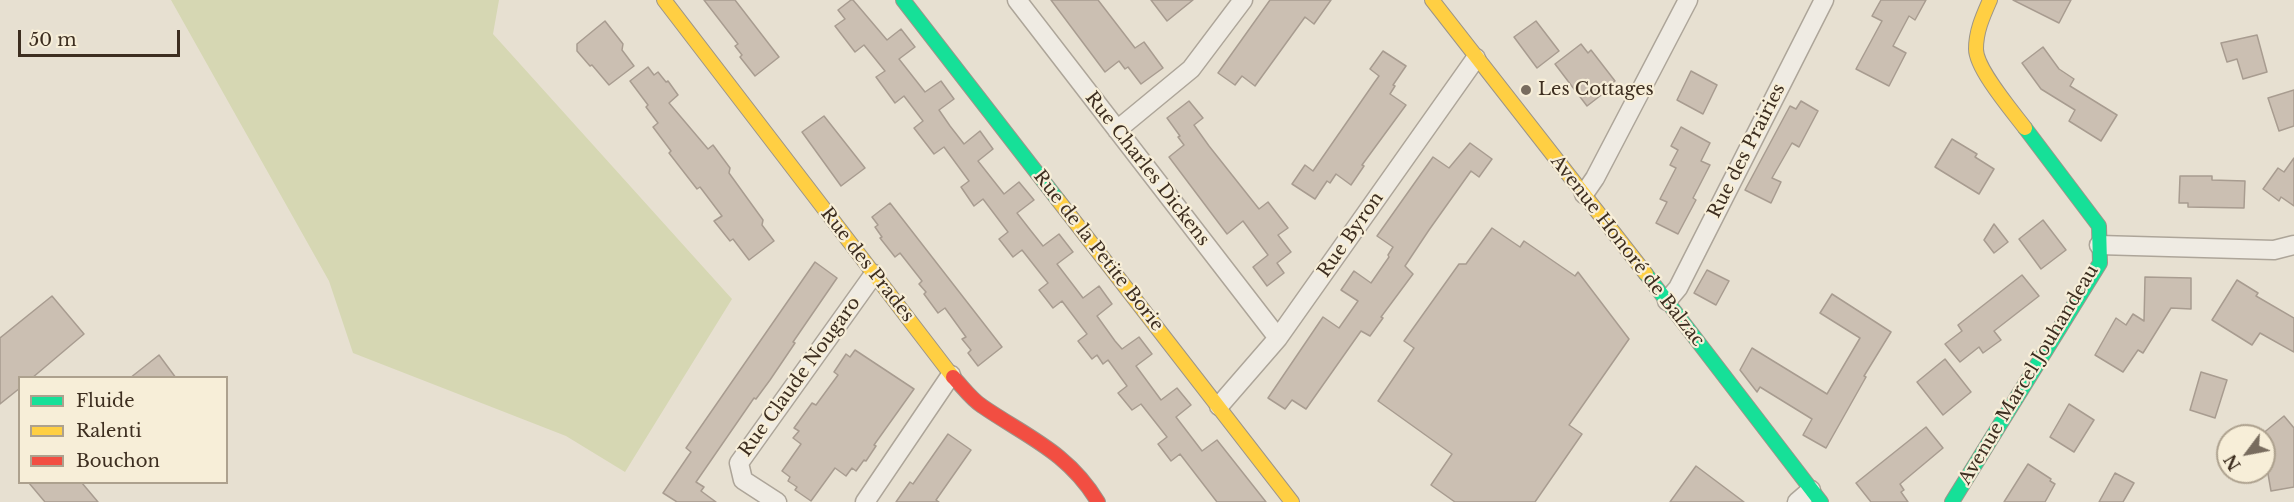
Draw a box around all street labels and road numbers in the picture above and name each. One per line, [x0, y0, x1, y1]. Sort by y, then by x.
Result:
street label: Rue des Prairies [1704, 80, 1790, 222]
street label: Rue Charles Dickens [1080, 88, 1214, 250]
street label: Avenue Honoré de Balzac [1546, 151, 1708, 351]
street label: Rue de la Petite Borie [1028, 166, 1168, 336]
street label: Rue Byron [1314, 188, 1388, 282]
street label: Rue des Prades [816, 204, 918, 326]
street label: Avenue Marcel Jouhandeau [1955, 261, 2103, 489]
street label: Rue Claude Nougaro [735, 293, 865, 461]

